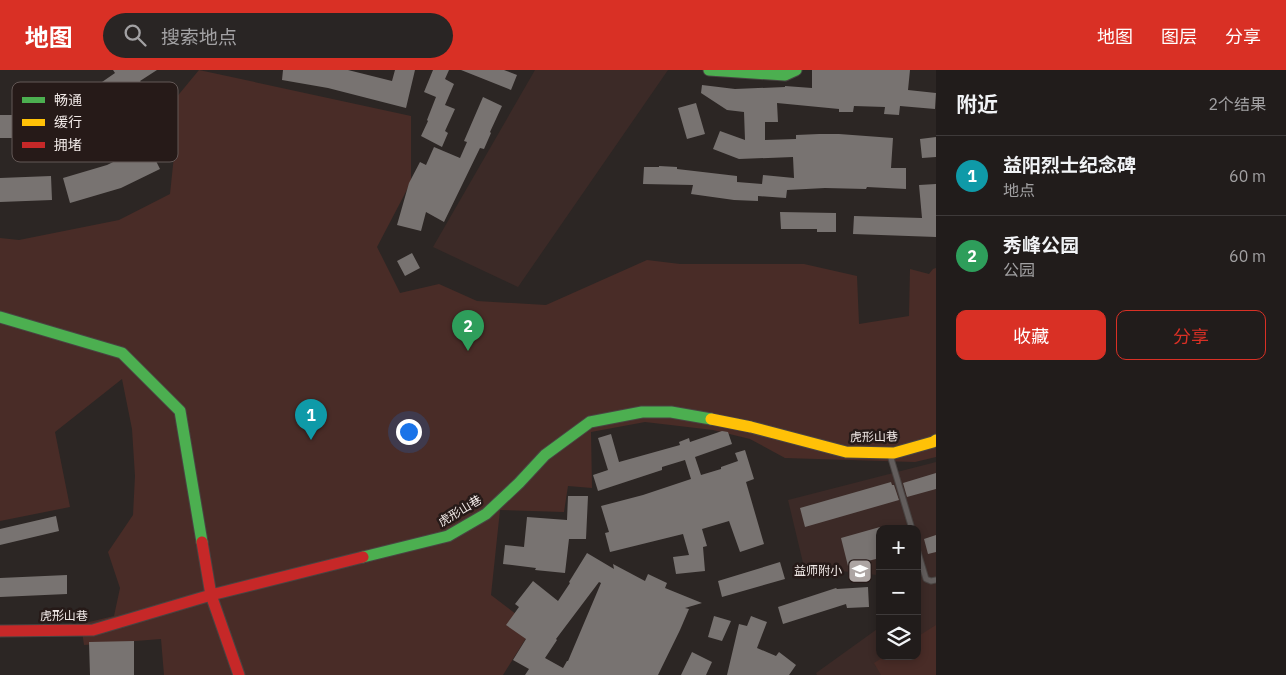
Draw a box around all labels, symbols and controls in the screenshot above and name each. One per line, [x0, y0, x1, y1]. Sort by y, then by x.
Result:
search box [103, 13, 453, 58]
text: 地图 [25, 21, 73, 53]
icon: search [121, 21, 149, 49]
text: 搜索地点 [161, 25, 237, 49]
text: 地图 [1097, 25, 1133, 48]
text: 图层 [1161, 25, 1197, 48]
text: 分享 [1225, 25, 1261, 48]
legend [12, 82, 178, 162]
text: 附近 [956, 90, 998, 118]
text: 畅通 [54, 91, 82, 109]
text: 2个结果 [1208, 94, 1266, 114]
text: 缓行 [54, 113, 82, 131]
text: 拥堵 [54, 136, 82, 154]
text: 益阳烈士纪念碑 [1003, 153, 1136, 177]
text: 1 [967, 166, 977, 186]
text: 60 m [1229, 166, 1266, 186]
text: 地点 [1003, 180, 1035, 200]
text: 秀峰公园 [1003, 233, 1079, 257]
text: 2 [967, 246, 977, 266]
text: 60 m [1229, 246, 1266, 266]
text: 公园 [1003, 260, 1035, 280]
pin: 2 [452, 310, 484, 351]
button: 收藏 [956, 310, 1106, 360]
button: 分享 [1116, 310, 1266, 360]
pin: 1 [295, 399, 327, 440]
your location [396, 419, 422, 445]
street label: 虎形山巷 [850, 429, 898, 444]
street label: 虎形山巷 [435, 492, 484, 529]
map controls [876, 525, 921, 660]
button: + [876, 525, 921, 570]
school or university icon: 益师附小 [847, 558, 873, 584]
place label: 益师附小 [794, 563, 842, 578]
button: − [876, 570, 921, 615]
street label: 虎形山巷 [40, 608, 88, 623]
button: layers [876, 615, 921, 660]

